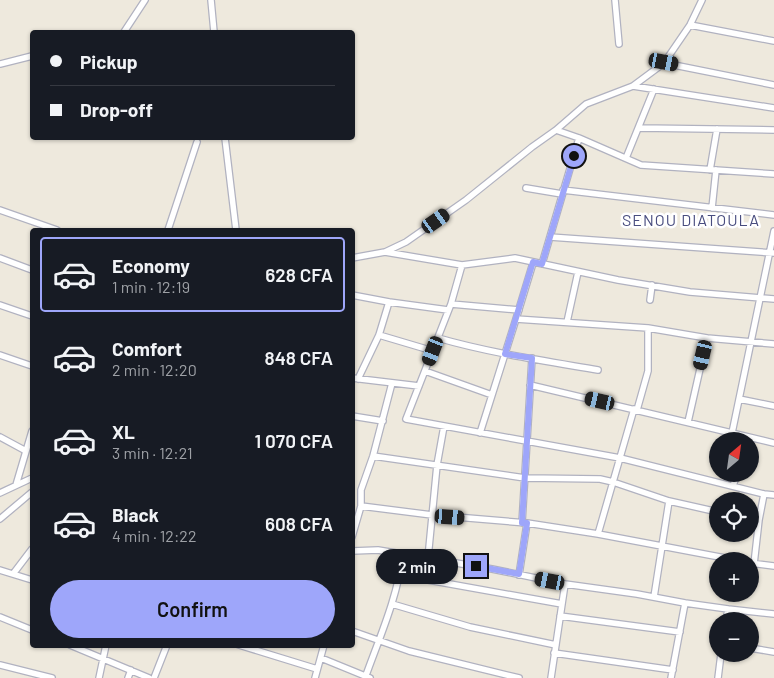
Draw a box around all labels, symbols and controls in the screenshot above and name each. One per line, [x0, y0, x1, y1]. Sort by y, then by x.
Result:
text: Pickup [80, 50, 138, 73]
car [647, 52, 680, 72]
text: Drop-off [80, 98, 153, 121]
route start [563, 145, 585, 167]
car [419, 206, 452, 236]
district label: SENOU DIATOULA [622, 210, 760, 229]
icon: car [52, 252, 97, 297]
text: Economy [112, 254, 190, 277]
text: 628 CFA [265, 263, 333, 286]
text: 1 min · 12:19 [112, 277, 190, 296]
car [420, 334, 445, 368]
icon: car [52, 335, 97, 380]
text: Comfort [112, 337, 182, 360]
car [692, 339, 713, 371]
text: 848 CFA [265, 346, 333, 369]
text: 2 min · 12:20 [112, 360, 197, 379]
car [583, 390, 616, 412]
icon: car [52, 418, 97, 463]
text: XL [112, 420, 135, 443]
text: 1 070 CFA [255, 429, 333, 452]
north arrow [709, 432, 759, 482]
map controls [709, 432, 759, 662]
text: 3 min · 12:21 [112, 443, 193, 462]
button: locate [709, 492, 759, 542]
icon: car [52, 501, 97, 546]
text: Black [112, 503, 159, 526]
car [434, 508, 465, 526]
text: 608 CFA [265, 512, 333, 535]
text: 4 min · 12:22 [112, 526, 196, 545]
callout: 2 min [376, 548, 458, 584]
button: + [709, 552, 759, 602]
route end [465, 555, 487, 577]
text: 2 min [398, 557, 436, 576]
car [533, 571, 566, 591]
button: Confirm [50, 580, 335, 638]
button: − [709, 612, 759, 662]

